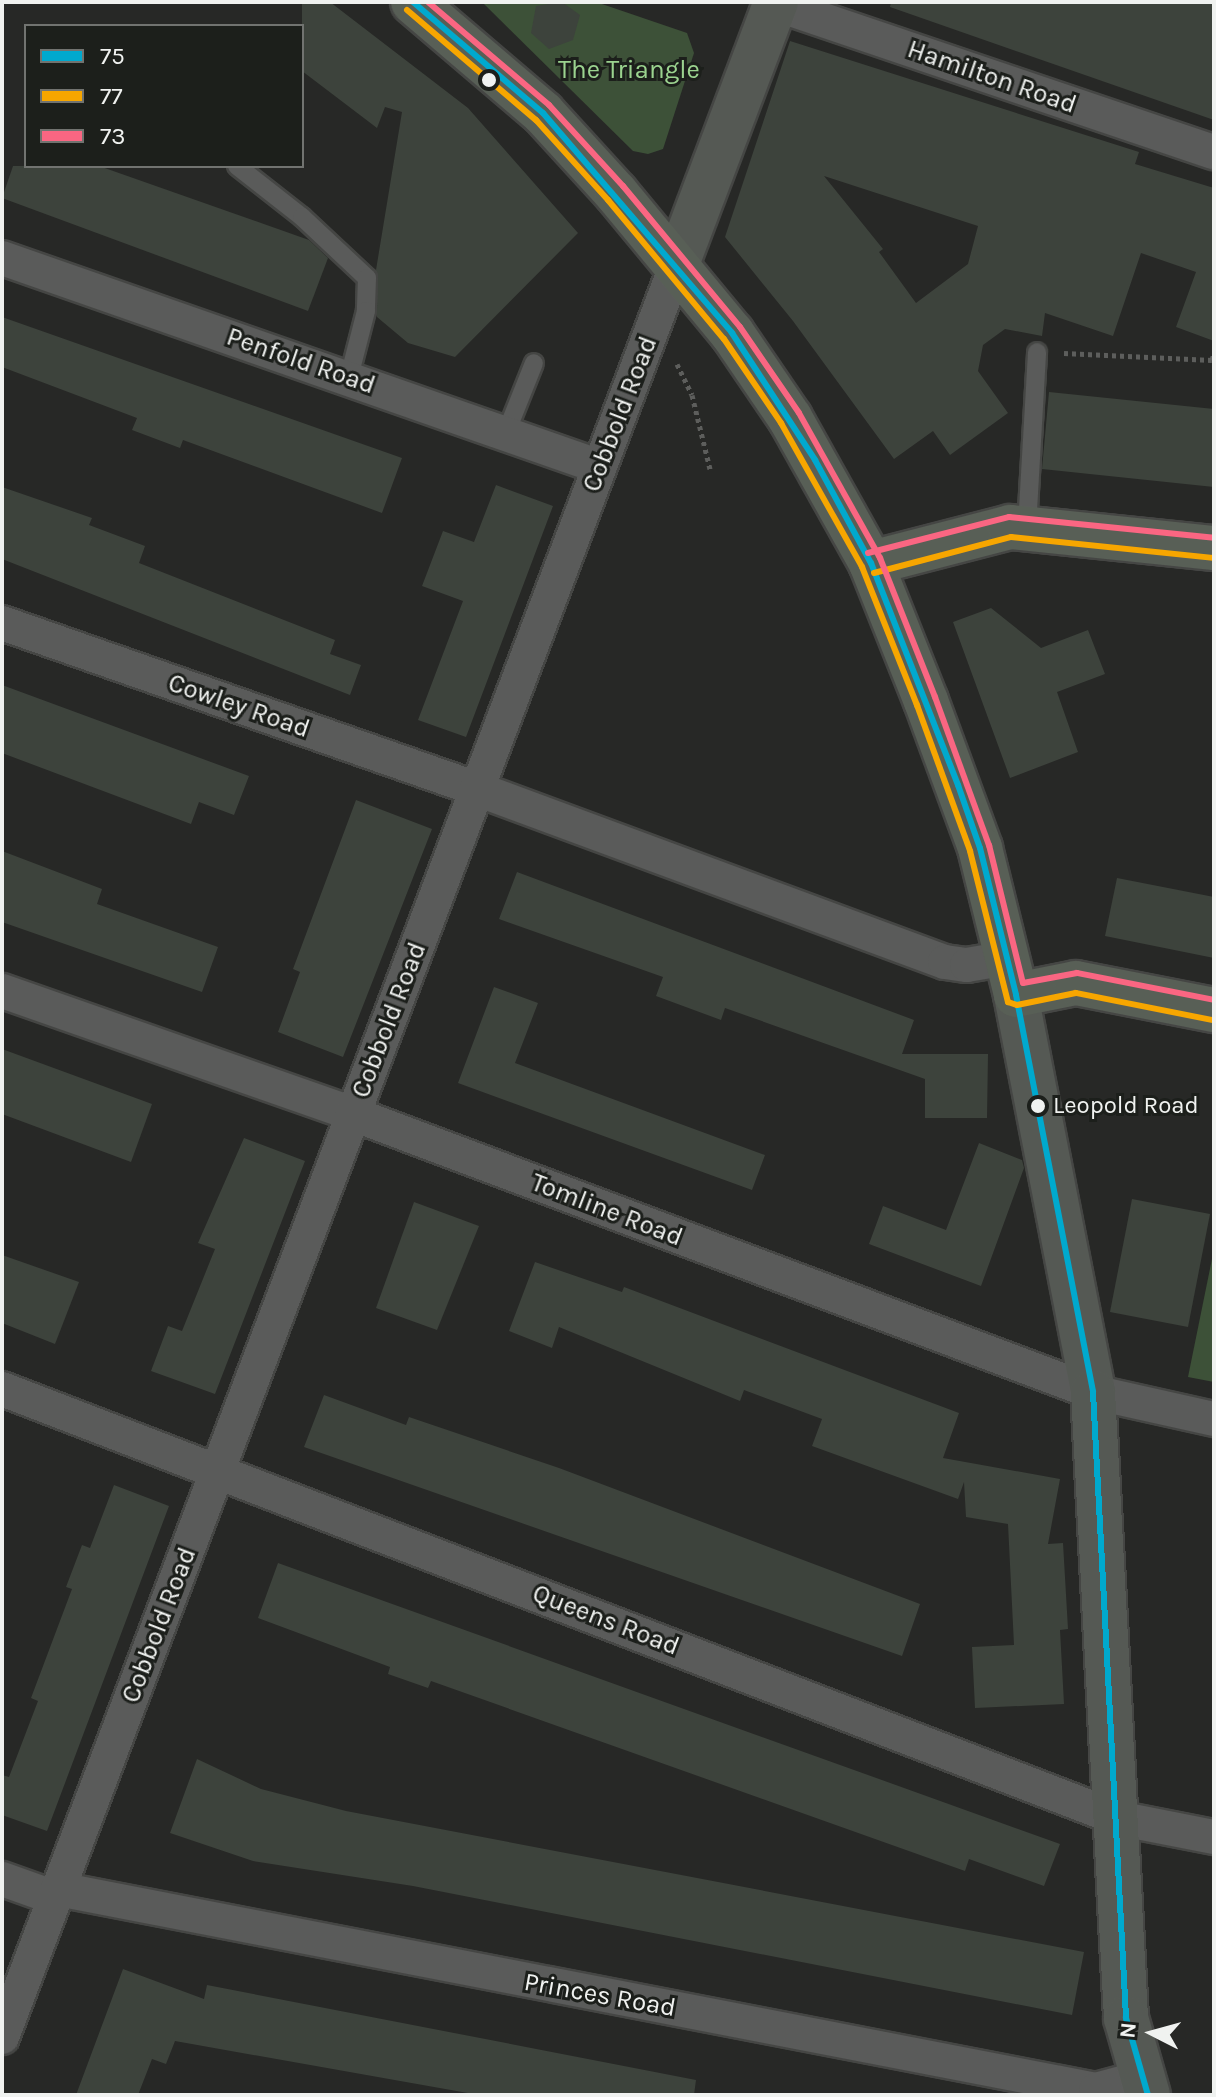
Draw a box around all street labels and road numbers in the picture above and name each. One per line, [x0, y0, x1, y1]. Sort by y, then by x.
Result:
street label: Hamilton Road [903, 33, 1081, 121]
street label: Penfold Road [223, 321, 379, 401]
street label: Cobbold Road [576, 332, 664, 496]
street label: Cowley Road [164, 667, 314, 745]
street label: Cobbold Road [345, 938, 433, 1102]
street label: Tomline Road [527, 1167, 687, 1253]
street label: Cobbold Road [115, 1543, 203, 1707]
street label: Queens Road [528, 1578, 684, 1662]
street label: Princes Road [522, 1966, 678, 2024]

